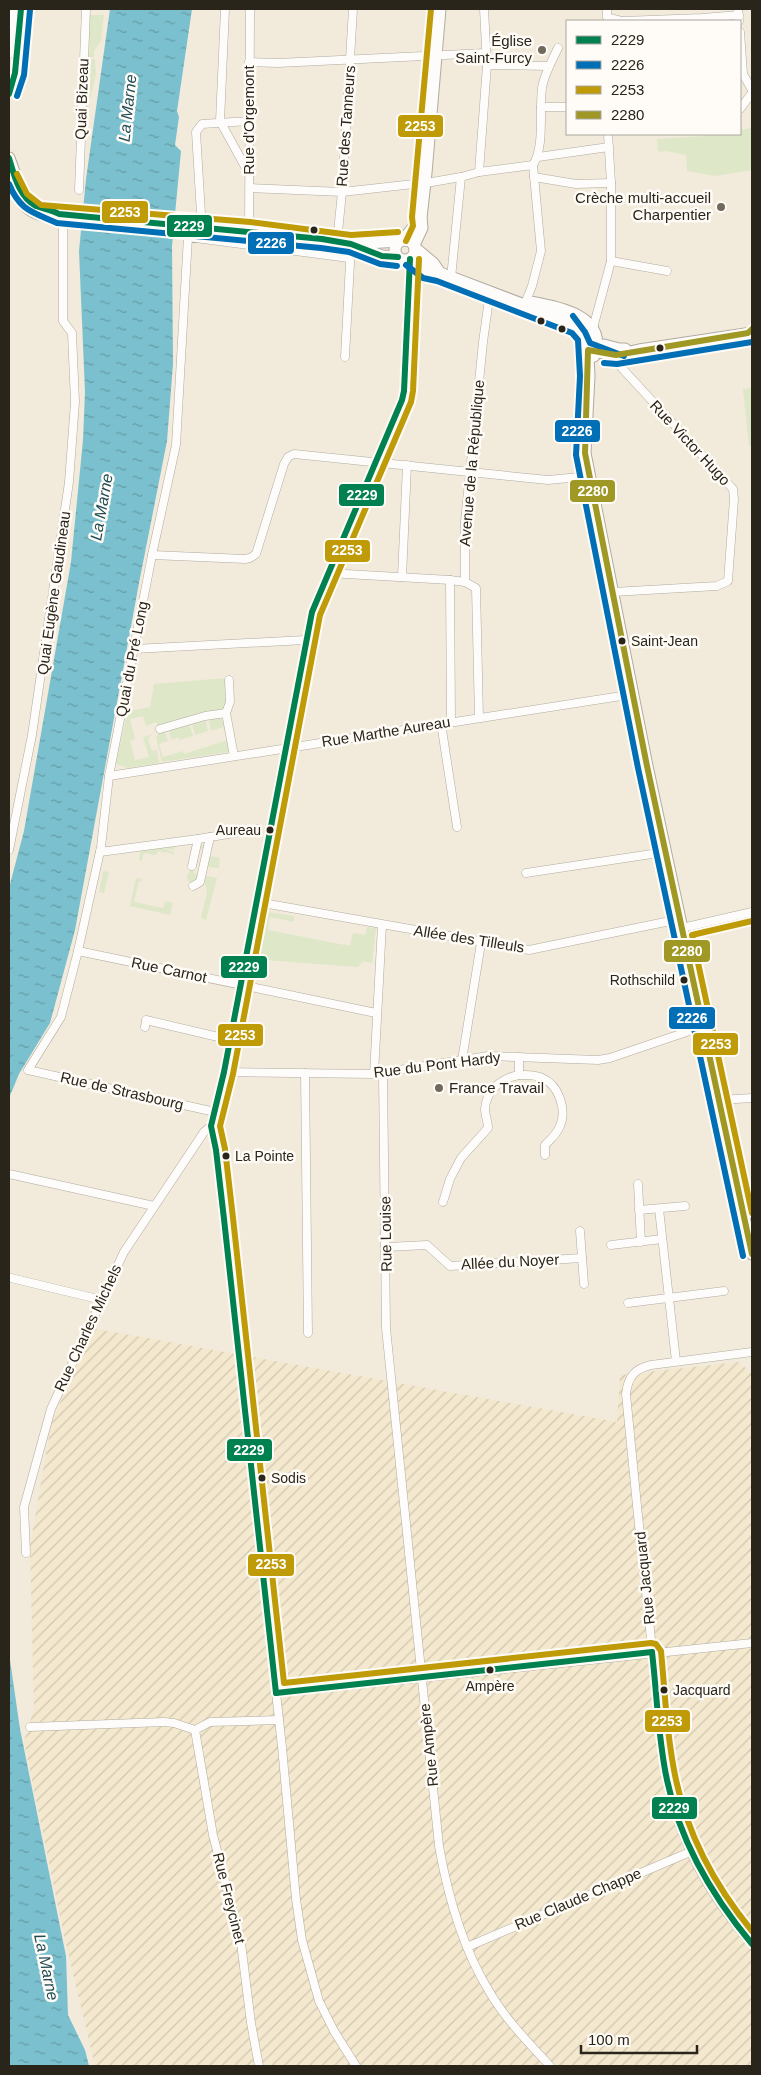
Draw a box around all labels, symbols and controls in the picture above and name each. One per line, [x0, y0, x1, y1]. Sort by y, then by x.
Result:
legend [566, 20, 741, 135]
text: 2229 [611, 31, 644, 48]
place label: Église Saint-Furcy [455, 32, 532, 66]
marker: Église Saint-Furcy [536, 44, 548, 56]
text: 2226 [611, 56, 644, 73]
street label: Quai Bizeau [72, 58, 91, 140]
street label: Rue d'Orgemont [240, 64, 257, 175]
street label: Rue des Tanneurs [333, 65, 358, 187]
water label: La Marne [116, 73, 139, 143]
text: 2253 [611, 81, 644, 98]
text: 2280 [611, 106, 644, 123]
line badge: 2253 [397, 114, 444, 138]
text: 2253 [404, 118, 436, 134]
place label: Crèche multi-accueil Charpentier [575, 189, 711, 223]
line badge: 2253 [101, 200, 149, 224]
marker: Crèche multi-accueil Charpentier [715, 201, 727, 213]
text: 2253 [109, 204, 141, 220]
line badge: 2229 [166, 214, 213, 238]
text: 2229 [173, 218, 205, 234]
unlabelled marker [309, 225, 319, 235]
line badge: 2226 [247, 231, 295, 255]
text: 2226 [255, 235, 287, 251]
unlabelled marker [536, 316, 546, 326]
unlabelled marker [557, 324, 567, 334]
unlabelled marker [655, 343, 665, 353]
street label: Avenue de la République [456, 379, 487, 547]
street label: Rue Victor Hugo [647, 397, 734, 489]
line badge: 2226 [554, 419, 601, 443]
text: 2226 [561, 423, 593, 439]
water label: La Marne [87, 472, 116, 542]
line badge: 2280 [569, 479, 616, 503]
line badge: 2229 [338, 483, 385, 507]
text: 2280 [577, 483, 609, 499]
text: 2229 [346, 487, 378, 503]
street label: Quai Eugène Gaudineau [34, 510, 73, 676]
line badge: 2253 [324, 539, 371, 563]
text: 2253 [331, 542, 363, 558]
street label: Quai du Pré Long [112, 600, 151, 718]
place label: Saint-Jean [631, 633, 698, 649]
marker: Saint-Jean [617, 636, 627, 646]
street label: Rue Marthe Aureau [320, 713, 451, 750]
place label: Aureau [216, 822, 261, 838]
marker: Aureau [265, 825, 275, 835]
street label: Allée des Tilleuls [413, 921, 526, 956]
line badge: 2280 [663, 939, 711, 963]
text: 2280 [671, 943, 703, 959]
street label: Rue Carnot [130, 953, 209, 986]
line badge: 2229 [220, 955, 268, 979]
text: 2229 [228, 959, 260, 975]
place label: Rothschild [610, 972, 675, 988]
marker: Rothschild [679, 975, 689, 985]
line badge: 2226 [668, 1006, 716, 1030]
text: 2226 [676, 1010, 708, 1026]
line badge: 2253 [217, 1023, 264, 1047]
text: 2253 [224, 1027, 256, 1043]
line badge: 2253 [692, 1032, 739, 1056]
text: 2253 [700, 1036, 732, 1052]
street label: Rue du Pont Hardy [373, 1048, 502, 1081]
street label: Rue de Strasbourg [59, 1068, 185, 1113]
place label: France Travail [449, 1079, 544, 1096]
marker: France Travail [433, 1082, 445, 1094]
place label: La Pointe [235, 1148, 294, 1164]
marker: La Pointe [221, 1151, 231, 1161]
street label: Rue Louise [376, 1196, 395, 1272]
street label: Allée du Noyer [460, 1250, 560, 1273]
street label: Rue Charles Michels [51, 1261, 124, 1394]
line badge: 2229 [226, 1438, 273, 1462]
text: 2229 [233, 1442, 265, 1458]
place label: Sodis [271, 1470, 306, 1486]
marker: Sodis [257, 1473, 267, 1483]
street label: Rue Jacquard [631, 1531, 658, 1625]
line badge: 2253 [247, 1553, 295, 1577]
text: 2253 [255, 1556, 287, 1572]
marker: Ampère [485, 1665, 495, 1675]
place label: Ampère [465, 1678, 515, 1694]
place label: Jacquard [673, 1682, 731, 1698]
marker: Jacquard [659, 1685, 669, 1695]
street label: Rue Ampère [416, 1703, 441, 1787]
line badge: 2253 [644, 1709, 691, 1733]
text: 2253 [651, 1713, 683, 1729]
line badge: 2229 [651, 1796, 698, 1820]
text: 2229 [658, 1800, 690, 1816]
street label: Rue Freycinet [210, 1851, 249, 1946]
street label: Rue Claude Chappe [512, 1864, 644, 1933]
water label: La Marne [31, 1932, 62, 2002]
scale bar [581, 2022, 697, 2054]
text: 100 m [588, 2031, 630, 2048]

